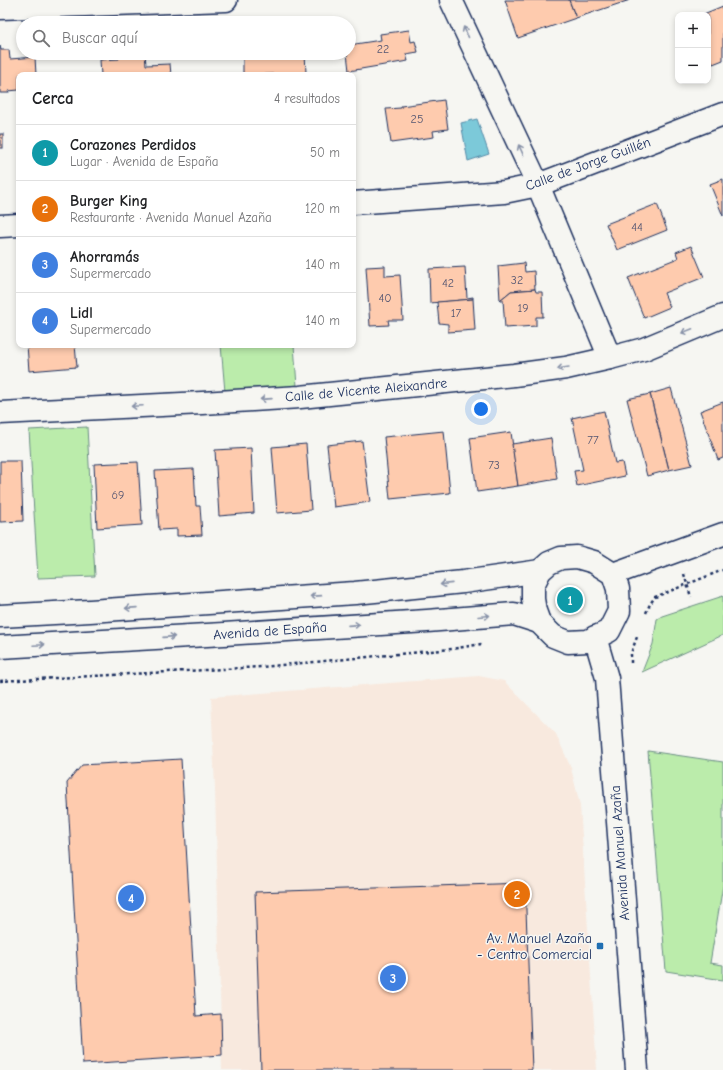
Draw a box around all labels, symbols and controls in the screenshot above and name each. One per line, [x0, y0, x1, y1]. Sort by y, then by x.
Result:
map controls [675, 12, 711, 84]
button: + [675, 12, 711, 48]
search box [16, 16, 356, 60]
icon: search [30, 27, 52, 49]
one-way arrow [462, 27, 469, 39]
text: Buscar aquí [62, 29, 138, 47]
house number: 22 [377, 42, 389, 56]
button: − [675, 48, 711, 84]
text: Cerca [32, 89, 74, 108]
text: 4 resultados [274, 91, 340, 106]
house number: 25 [411, 112, 423, 126]
street label: Calle de Jorge Guillén [523, 133, 653, 195]
text: Corazones Perdidos [70, 136, 196, 154]
one-way arrow [517, 144, 524, 156]
text: 1 [42, 145, 48, 160]
text: 50 m [310, 145, 340, 160]
text: Lugar · Avenida de España [70, 154, 219, 169]
text: Burger King [70, 192, 148, 210]
text: 2 [42, 201, 48, 216]
text: 120 m [305, 201, 340, 216]
text: Restaurante · Avenida Manuel Azaña [70, 210, 272, 225]
house number: 44 [631, 220, 643, 234]
text: Ahorramás [70, 248, 139, 266]
text: 3 [42, 257, 48, 272]
text: 140 m [306, 257, 340, 272]
text: Supermercado [70, 266, 151, 281]
house number: 32 [511, 273, 523, 287]
house number: 42 [442, 276, 454, 290]
house number: 40 [378, 291, 392, 305]
house number: 19 [517, 301, 529, 315]
text: Lidl [70, 304, 93, 322]
house number: 17 [451, 306, 462, 320]
text: 4 [42, 313, 48, 328]
text: 140 m [306, 313, 340, 328]
text: Supermercado [70, 322, 151, 337]
one-way arrow [681, 328, 693, 336]
one-way arrow [557, 364, 570, 372]
street label: Calle de Vicente Aleixandre [284, 374, 448, 406]
one-way arrow [260, 395, 273, 403]
your location [471, 399, 491, 419]
one-way arrow [131, 403, 144, 410]
house number: 77 [587, 433, 599, 447]
house number: 73 [488, 458, 500, 472]
house number: 69 [112, 488, 124, 502]
one-way arrow [440, 580, 453, 587]
pin: 1 [557, 585, 583, 615]
one-way arrow [310, 592, 323, 600]
one-way arrow [125, 605, 138, 612]
one-way arrow [477, 613, 490, 620]
street label: Avenida de España [213, 619, 327, 643]
one-way arrow [347, 622, 360, 629]
one-way arrow [162, 634, 175, 641]
one-way arrow [32, 641, 45, 648]
street label: Avenida Manuel Azaña [607, 785, 633, 921]
pin: 2 [504, 879, 530, 909]
pin: 4 [118, 883, 144, 913]
place label: Av. Manuel Azaña - Centro Comercial [477, 930, 592, 963]
marker: Av. Manuel Azaña - Centro Comercial [595, 941, 605, 951]
pin: 3 [380, 963, 406, 993]

